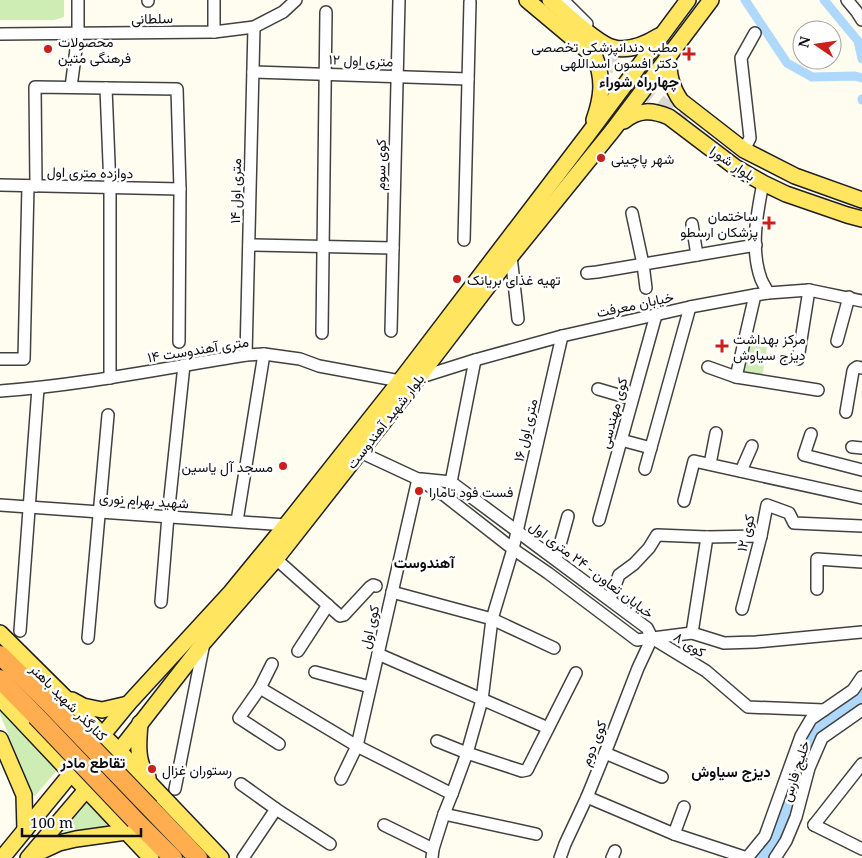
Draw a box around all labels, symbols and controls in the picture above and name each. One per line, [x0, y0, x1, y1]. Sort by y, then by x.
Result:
street label: سلطانی [131, 8, 173, 28]
north arrow [792, 20, 842, 70]
place label: محصولات فرهنگی متین [58, 32, 131, 67]
text: N [793, 34, 814, 49]
place label: مطب دندانپزشکی تخصصی دکتر افسون اسداللهی [531, 37, 678, 72]
marker: محصولات فرهنگی متین [42, 43, 54, 55]
marker: مطب دندانپزشکی تخصصی دکتر افسون اسداللهی [682, 47, 696, 61]
street label: ۱۲ متری اول [328, 49, 394, 72]
district label: چهارراه شوراء [599, 71, 679, 92]
street label: کوی سوم [370, 139, 390, 191]
street label: بلوار شورا [707, 141, 759, 185]
place label: شهر پاچینی [611, 149, 674, 169]
marker: شهر پاچینی [595, 152, 607, 164]
street label: ۱۴ متری اول [225, 158, 246, 224]
street label: دوازده متری اول [47, 162, 134, 183]
place label: ساختمان پزشکان ارسطو [680, 206, 758, 242]
marker: ساختمان پزشکان ارسطو [762, 216, 776, 230]
place label: تهیه غذای بریانک [467, 270, 561, 289]
marker: تهیه غذای بریانک [451, 273, 463, 285]
street label: خیابان معرفت [595, 287, 675, 321]
place label: مرکز بهداشت دیزج سیاوش [733, 329, 806, 366]
street label: ۱۴ متری آهندوست [146, 332, 250, 366]
marker: مرکز بهداشت دیزج سیاوش [715, 339, 729, 353]
street label: بلوار شهید آهندوست [342, 369, 428, 473]
street label: کوی مهندسی [594, 375, 632, 451]
street label: ۱۶ متری اول [509, 397, 542, 464]
place label: مسجد آل یاسین [182, 457, 273, 477]
marker: مسجد آل یاسین [277, 460, 289, 472]
place label: فست فود تامارا [429, 482, 513, 501]
marker: فست فود تامارا [413, 485, 425, 497]
street label: شهید بهرام نوری [99, 487, 189, 513]
street label: کوی ۱۲ [732, 513, 758, 553]
street label: خیابان تعاون - ۲۴ متری اول [525, 516, 658, 623]
district label: آهندوست [394, 552, 455, 572]
street label: کوی اول [355, 603, 384, 651]
street label: کوی ۸ [670, 627, 710, 661]
street label: کنارگذر شهید باهنر [26, 659, 112, 745]
street label: کوی دوم [575, 718, 611, 768]
street label: خلیج فارس [776, 738, 816, 805]
district label: تقاطع مادر [60, 752, 125, 773]
place label: رستوران غزال [162, 760, 232, 780]
district label: دیزج سیاوش [691, 761, 771, 782]
marker: رستوران غزال [146, 763, 158, 775]
scale bar [22, 806, 141, 838]
text: 100 m [30, 812, 73, 832]

